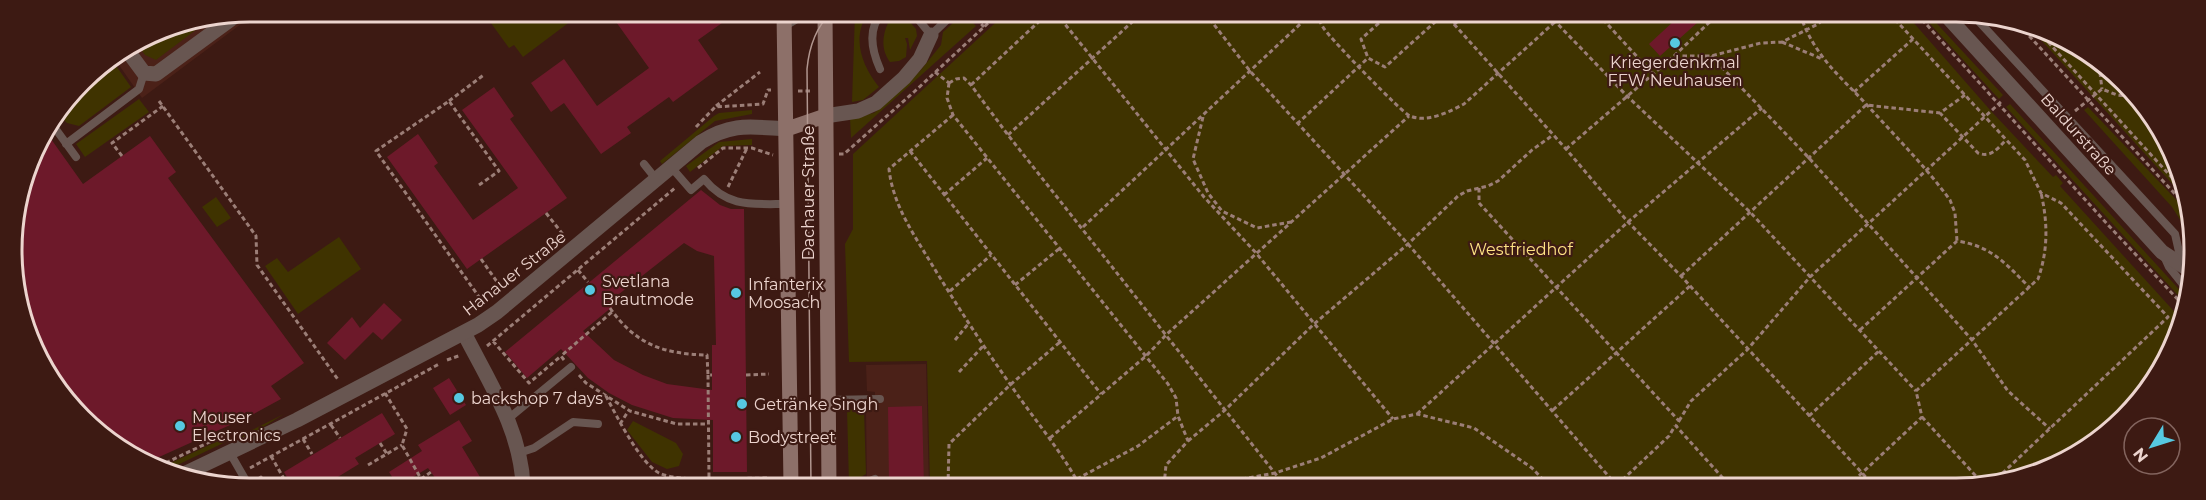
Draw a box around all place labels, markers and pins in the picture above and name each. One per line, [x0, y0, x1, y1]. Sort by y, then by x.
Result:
marker: Kriegerdenkmal FFW Neuhausen [1668, 36, 1682, 50]
place label: Kriegerdenkmal FFW Neuhausen [1608, 53, 1742, 90]
place label: Svetlana Brautmode [602, 272, 694, 309]
place label: Infanterix Moosach [748, 275, 825, 312]
marker: Svetlana Brautmode [583, 283, 597, 297]
marker: Infanterix Moosach [729, 286, 743, 300]
place label: backshop 7 days [471, 389, 603, 408]
marker: backshop 7 days [452, 391, 466, 405]
place label: Getränke Singh [754, 395, 878, 414]
marker: Getränke Singh [735, 397, 749, 411]
place label: Mouser Electronics [192, 408, 281, 445]
marker: Mouser Electronics [173, 419, 187, 433]
place label: Bodystreet [748, 428, 836, 447]
marker: Bodystreet [729, 430, 743, 444]

